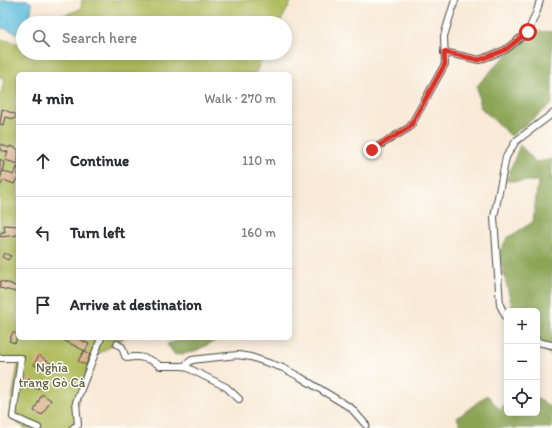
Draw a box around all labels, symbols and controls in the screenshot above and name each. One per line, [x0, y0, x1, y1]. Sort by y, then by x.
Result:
search box [16, 16, 292, 60]
route start [519, 23, 537, 41]
icon: search [30, 27, 52, 49]
text: Search here [62, 29, 137, 47]
text: 4 min [32, 88, 74, 108]
text: Walk · 270 m [204, 91, 276, 106]
route end [363, 141, 381, 159]
icon: ahead [32, 150, 54, 172]
text: Continue [70, 152, 129, 170]
text: 110 m [242, 153, 276, 168]
icon: left [32, 222, 54, 244]
text: Turn left [70, 224, 125, 242]
text: 160 m [241, 225, 276, 240]
icon: arrive [32, 294, 54, 316]
text: Arrive at destination [70, 296, 202, 314]
map controls [504, 308, 540, 416]
button: + [504, 308, 540, 344]
button: − [504, 344, 540, 380]
park label: Nghĩa trang Gò Cà [18, 360, 86, 390]
button: locate [504, 380, 540, 416]

